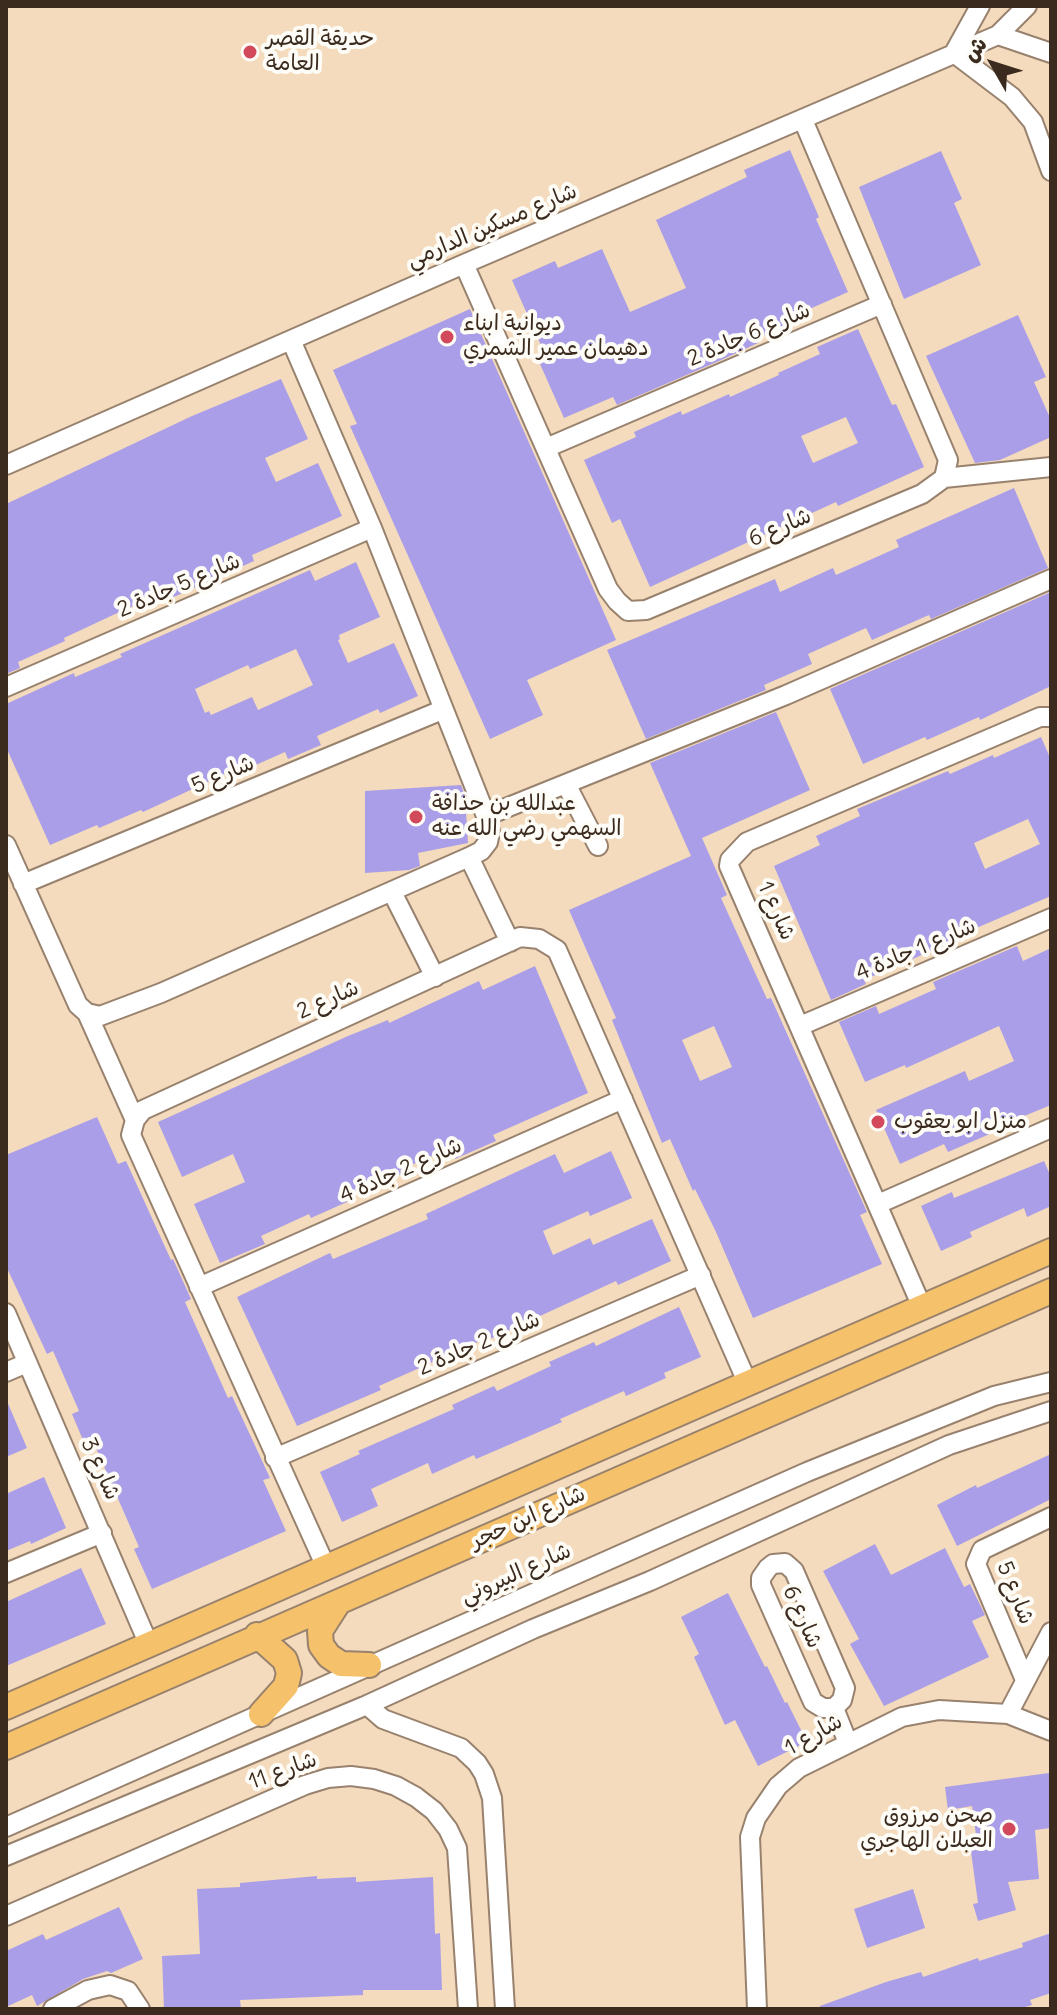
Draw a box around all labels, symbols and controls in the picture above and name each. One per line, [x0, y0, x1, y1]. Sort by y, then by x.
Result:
north arrow [953, 24, 1033, 104]
place label: حديقة القصر العامة [266, 26, 374, 78]
text: ش [956, 31, 993, 67]
marker: حديقة القصر العامة [241, 43, 259, 61]
street label: شارع مسكين الدارمي [403, 178, 581, 274]
street label: شارع 6 جادة 2 [684, 297, 814, 373]
place label: ديوانية ابناء دهيمان عمير الشمري [463, 311, 649, 362]
marker: ديوانية ابناء دهيمان عمير الشمري [438, 328, 456, 346]
street label: شارع 6 [745, 503, 815, 553]
street label: شارع 5 جادة 2 [114, 548, 244, 624]
street label: شارع 5 [188, 750, 258, 800]
place label: عبدالله بن حذافة السهمي رضي الله عنه [432, 791, 622, 842]
marker: عبدالله بن حذافة السهمي رضي الله عنه [407, 808, 425, 826]
street label: شارع 1 [751, 878, 801, 944]
street label: شارع 1 جادة 4 [852, 913, 980, 987]
street label: شارع 2 [293, 975, 363, 1025]
place label: منزل ابو يعقوب [894, 1109, 1027, 1135]
marker: منزل ابو يعقوب [869, 1113, 887, 1131]
street label: شارع 2 جادة 4 [336, 1132, 466, 1210]
street label: شارع 2 جادة 2 [414, 1306, 544, 1382]
street label: شارع 3 [75, 1434, 125, 1504]
street label: شارع ابن حجر [466, 1481, 590, 1555]
street label: شارع البيروني [457, 1538, 575, 1610]
street label: شارع 5 [990, 1558, 1040, 1628]
street label: شارع 6 [777, 1582, 827, 1652]
street label: شارع 1 [781, 1709, 847, 1761]
street label: شارع 11 [245, 1747, 321, 1795]
place label: صحن مرزوق العبلان الهاجري [860, 1803, 993, 1854]
marker: صحن مرزوق العبلان الهاجري [1000, 1820, 1018, 1838]

